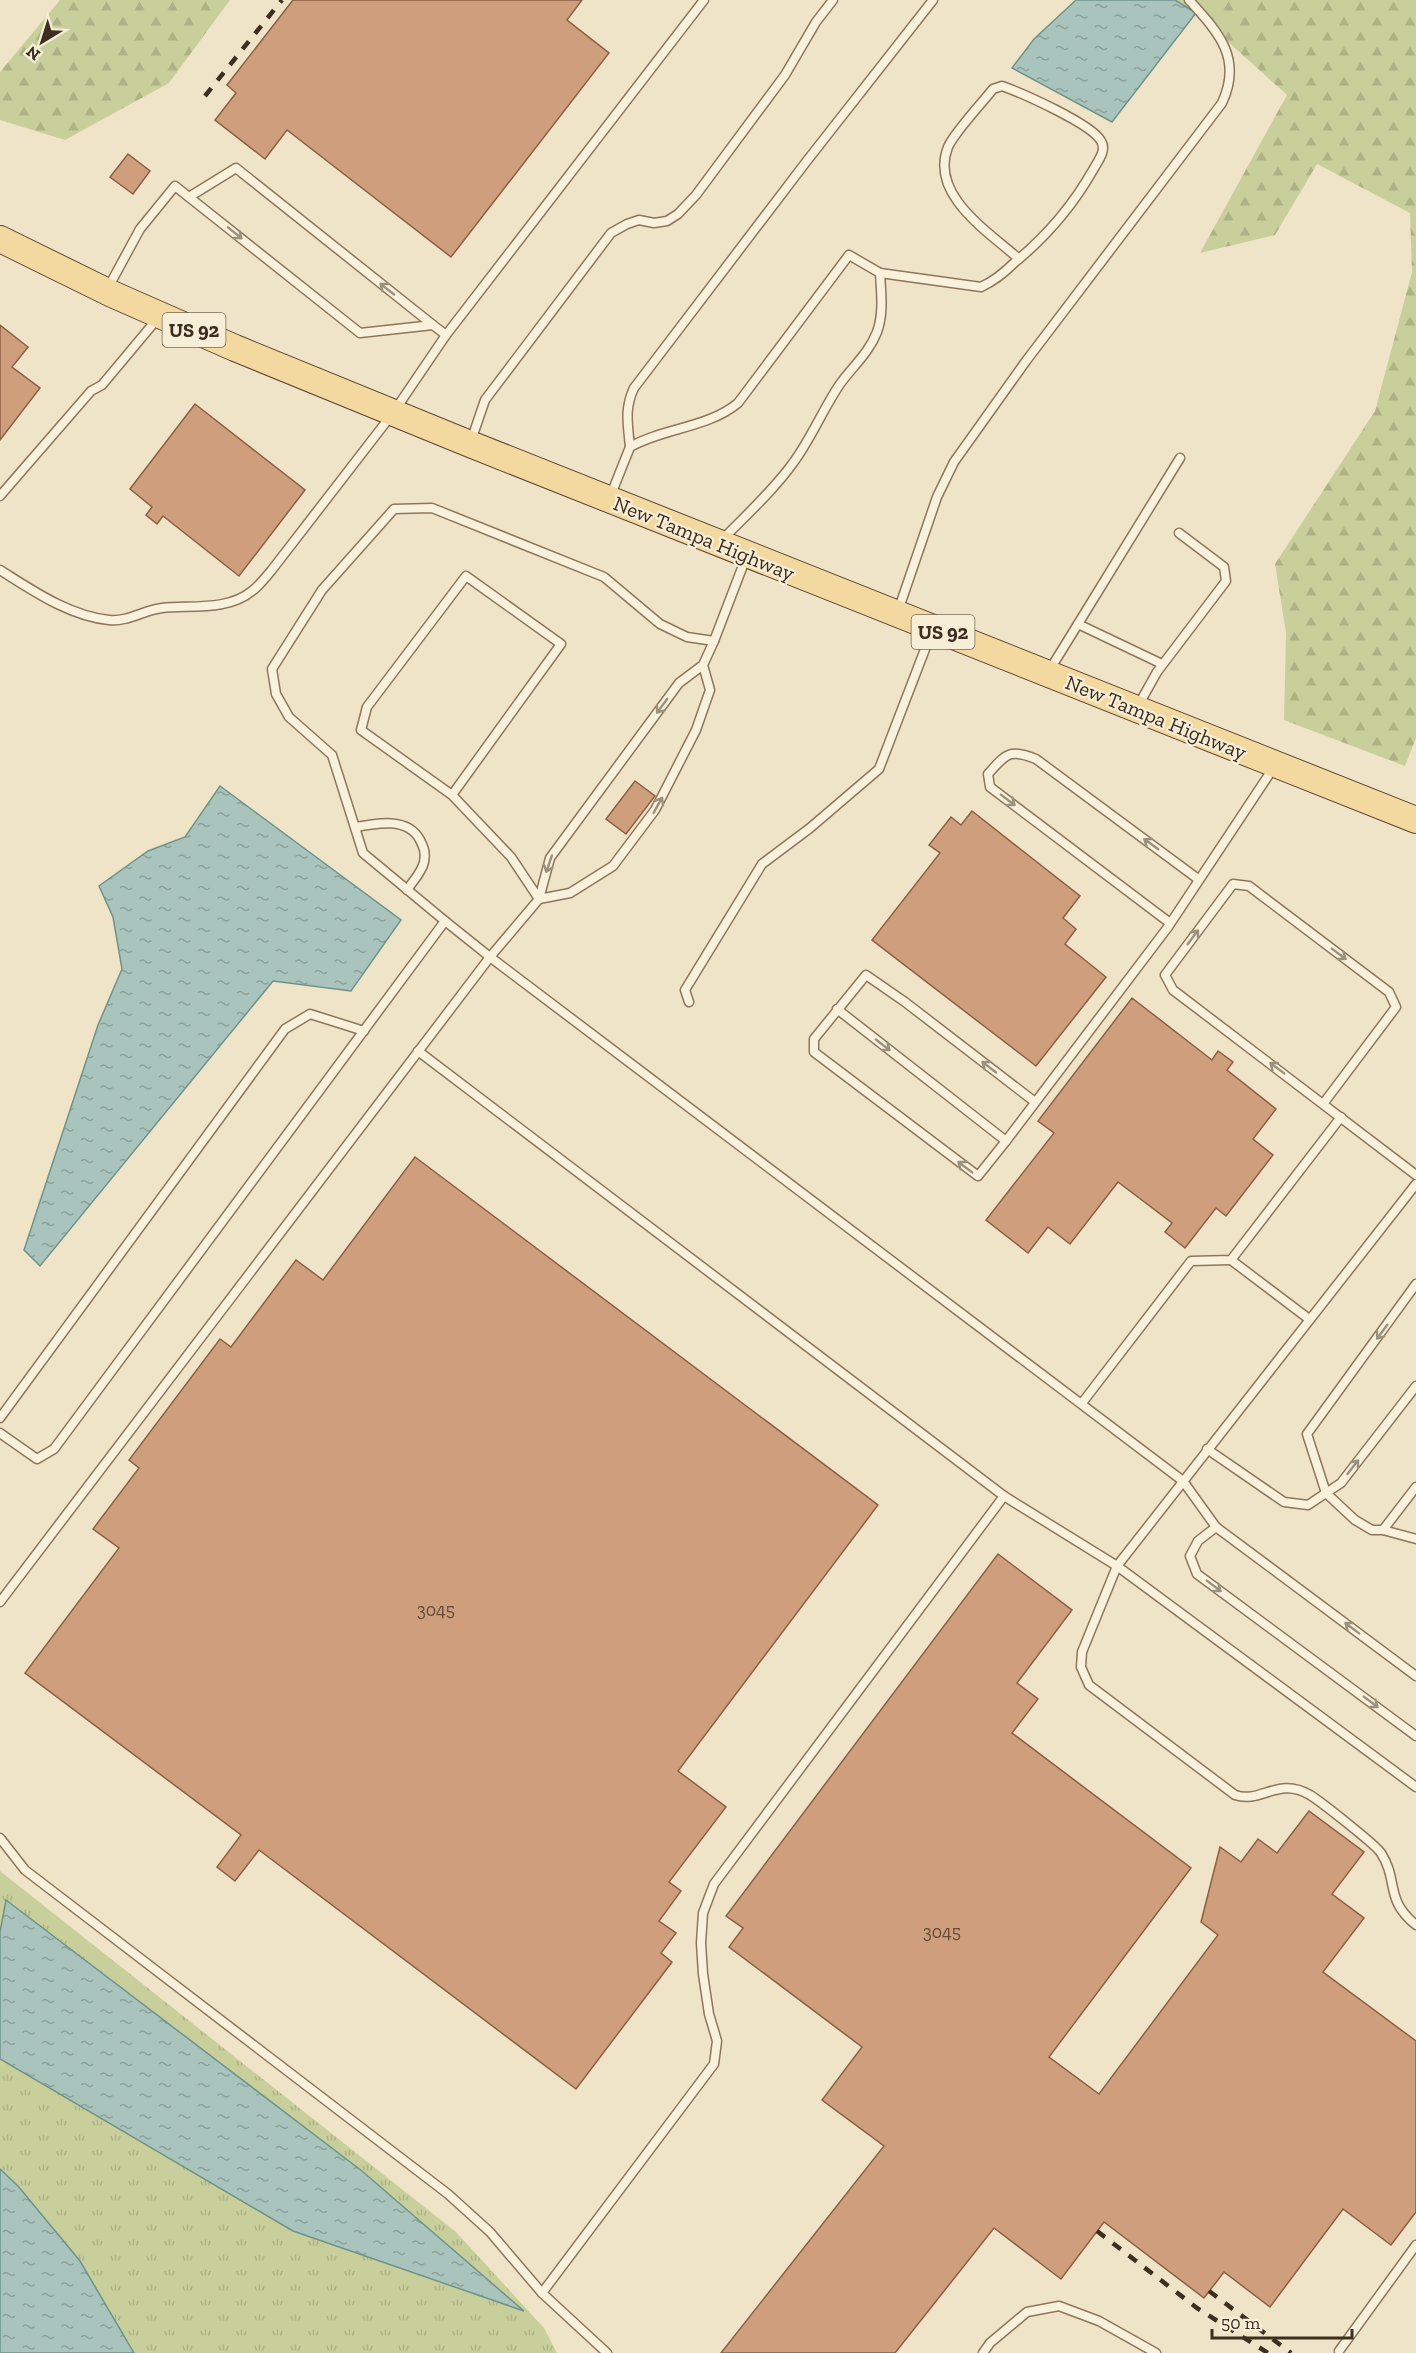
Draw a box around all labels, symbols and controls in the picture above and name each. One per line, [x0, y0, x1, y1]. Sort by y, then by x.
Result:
north arrow [12, 12, 72, 72]
text: N [22, 42, 44, 65]
one-way arrow [226, 227, 242, 240]
one-way arrow [379, 283, 395, 296]
road number: US 92 [162, 313, 226, 347]
street label: New Tampa Highway [610, 490, 798, 586]
road number: US 92 [912, 615, 974, 649]
street label: New Tampa Highway [1062, 669, 1250, 765]
one-way arrow [656, 698, 668, 714]
one-way arrow [1000, 794, 1016, 807]
one-way arrow [652, 797, 664, 814]
one-way arrow [1144, 838, 1160, 850]
one-way arrow [543, 855, 554, 874]
one-way arrow [1187, 929, 1200, 945]
one-way arrow [1330, 948, 1346, 960]
one-way arrow [875, 1039, 891, 1052]
one-way arrow [981, 1060, 997, 1073]
one-way arrow [1269, 1062, 1285, 1075]
one-way arrow [958, 1160, 974, 1173]
one-way arrow [1375, 1323, 1388, 1339]
one-way arrow [1347, 1460, 1360, 1476]
one-way arrow [1206, 1580, 1222, 1593]
house number: 3045 [417, 1599, 455, 1621]
one-way arrow [1345, 1622, 1361, 1635]
one-way arrow [1362, 1696, 1378, 1709]
house number: 3045 [923, 1921, 961, 1943]
scale bar [1212, 2302, 1352, 2340]
text: 50 m [1221, 2312, 1261, 2334]

